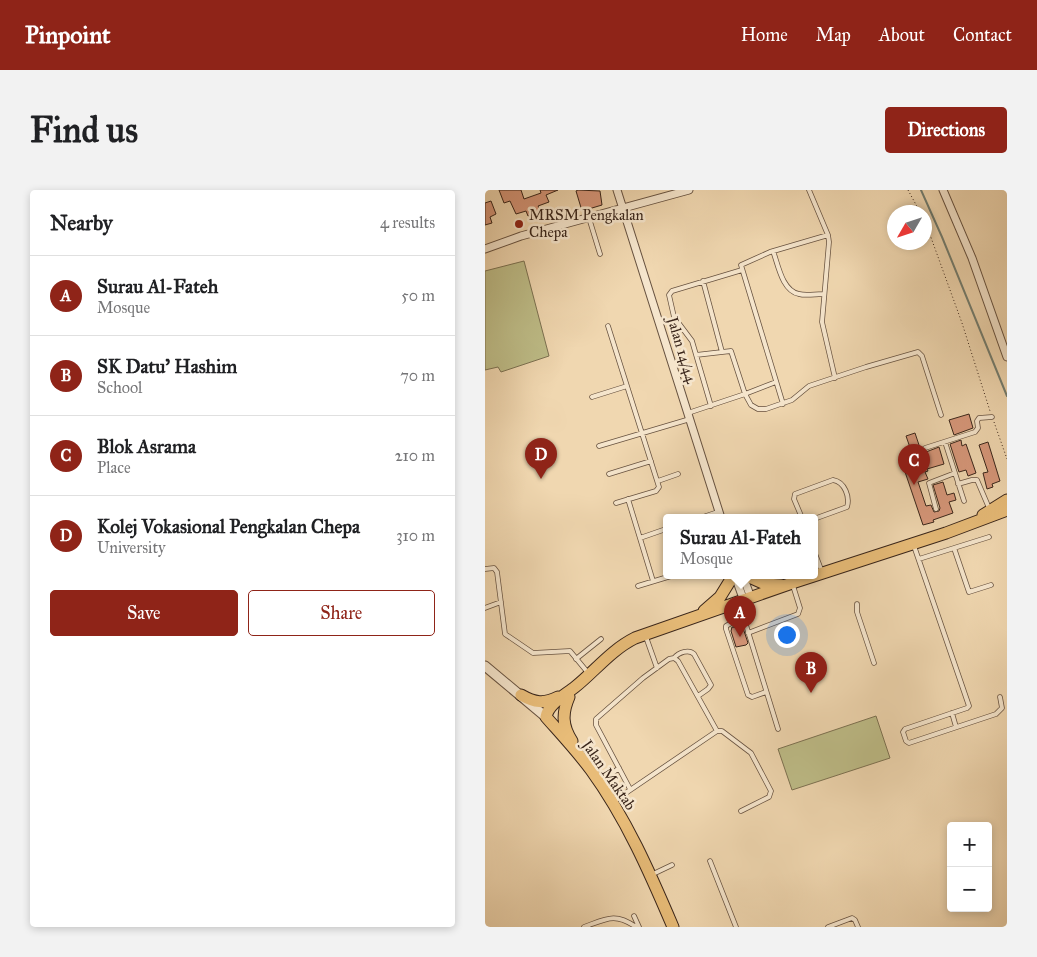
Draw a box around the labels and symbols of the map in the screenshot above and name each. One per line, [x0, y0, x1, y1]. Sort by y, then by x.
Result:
north arrow [887, 205, 932, 250]
place label: MRSM Pengkalan Chepa [529, 206, 644, 241]
marker: MRSM Pengkalan Chepa [513, 218, 525, 230]
street label: Jalan 14/44 [662, 313, 701, 386]
pin: D [525, 438, 557, 479]
pin: C [898, 444, 930, 485]
pin: A [724, 596, 756, 637]
your location [774, 622, 800, 648]
pin: B [795, 652, 827, 693]
street label: Jalan Maktab [576, 735, 640, 814]

